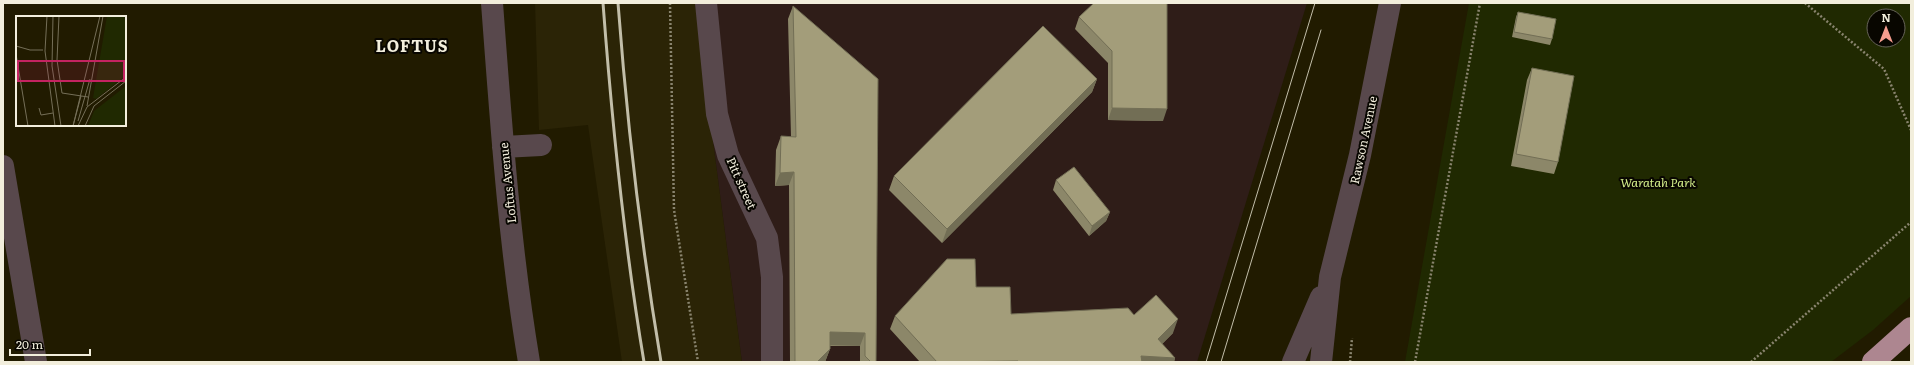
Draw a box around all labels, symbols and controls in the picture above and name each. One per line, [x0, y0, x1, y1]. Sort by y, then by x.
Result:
north arrow [1866, 8, 1906, 48]
text: N [1881, 9, 1891, 25]
inset map [16, 16, 126, 126]
district label: LOFTUS [375, 33, 449, 57]
street label: Rawson Avenue [1345, 94, 1381, 186]
street label: Loftus Avenue [494, 142, 520, 224]
street label: Pitt street [722, 154, 762, 212]
park label: Waratah Park [1620, 173, 1696, 191]
scale bar [10, 331, 90, 357]
text: 20 m [16, 335, 43, 353]

